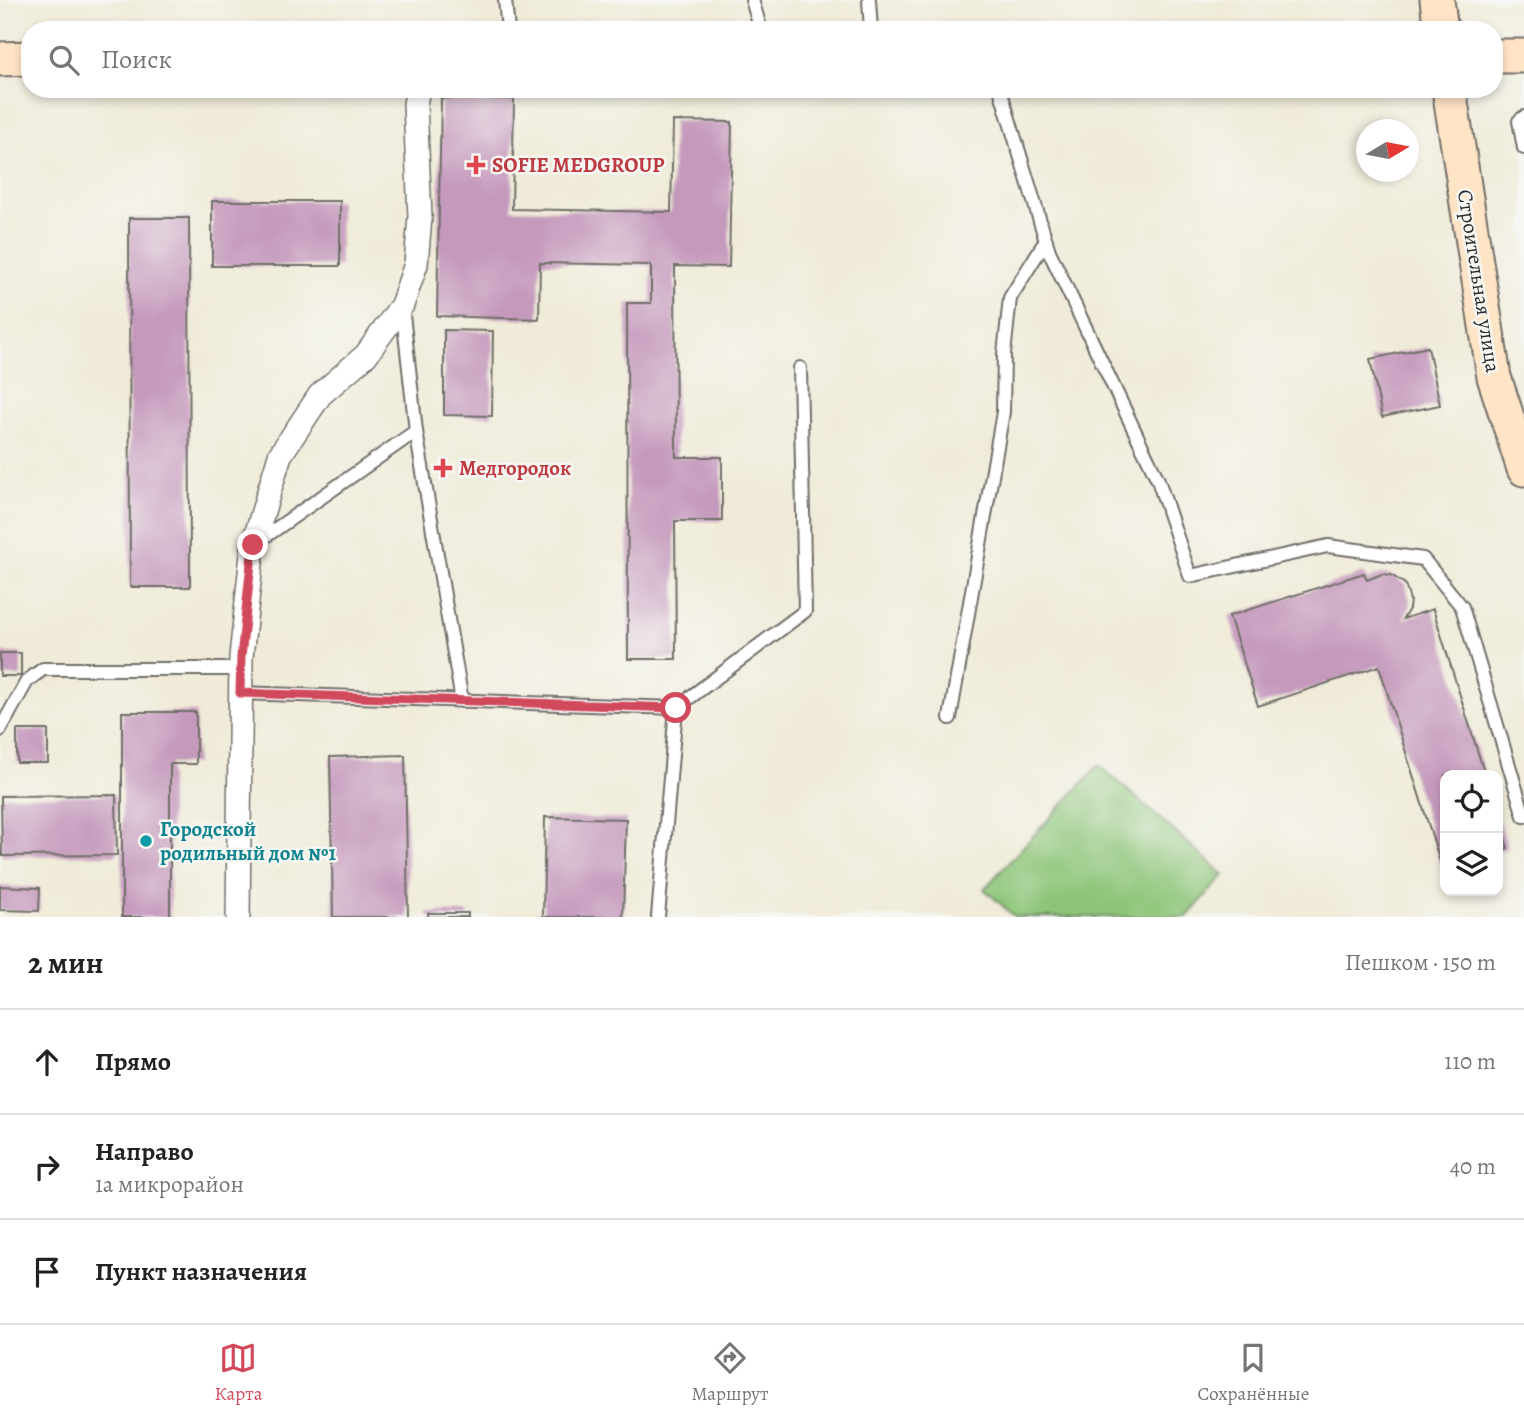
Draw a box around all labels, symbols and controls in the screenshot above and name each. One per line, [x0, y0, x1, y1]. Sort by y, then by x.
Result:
search box [21, 21, 1503, 98]
icon: search [45, 41, 83, 79]
text: Поиск [101, 42, 172, 77]
north arrow [1356, 119, 1419, 182]
place label: SOFIE MEDGROUP [492, 151, 664, 179]
marker: SOFIE MEDGROUP [466, 155, 486, 175]
street label: Строительная улица [1451, 188, 1507, 375]
place label: Медгородок [459, 454, 571, 482]
marker: Медгородок [433, 458, 453, 478]
route end [237, 529, 268, 560]
route start [660, 692, 691, 723]
map controls [1440, 770, 1503, 896]
button: locate [1440, 770, 1503, 833]
place label: Городской родильный дом №1 [160, 815, 337, 867]
marker: Городской родильный дом №1 [138, 833, 154, 849]
button: layers [1440, 833, 1503, 896]
text: 2 мин [28, 943, 103, 983]
text: Пешком · 150 m [1345, 947, 1496, 978]
icon: ahead [28, 1043, 66, 1081]
text: Прямо [95, 1044, 171, 1079]
text: 110 m [1444, 1046, 1496, 1077]
text: Направо [95, 1134, 194, 1169]
icon: right [28, 1148, 66, 1186]
text: 40 m [1450, 1151, 1496, 1182]
text: 1а микрорайон [95, 1169, 244, 1200]
icon: arrive [28, 1253, 66, 1291]
text: Пункт назначения [95, 1254, 307, 1289]
tab: Карта [215, 1339, 262, 1407]
tab: Маршрут [691, 1339, 768, 1407]
tab: Сохранённые [1197, 1339, 1309, 1407]

